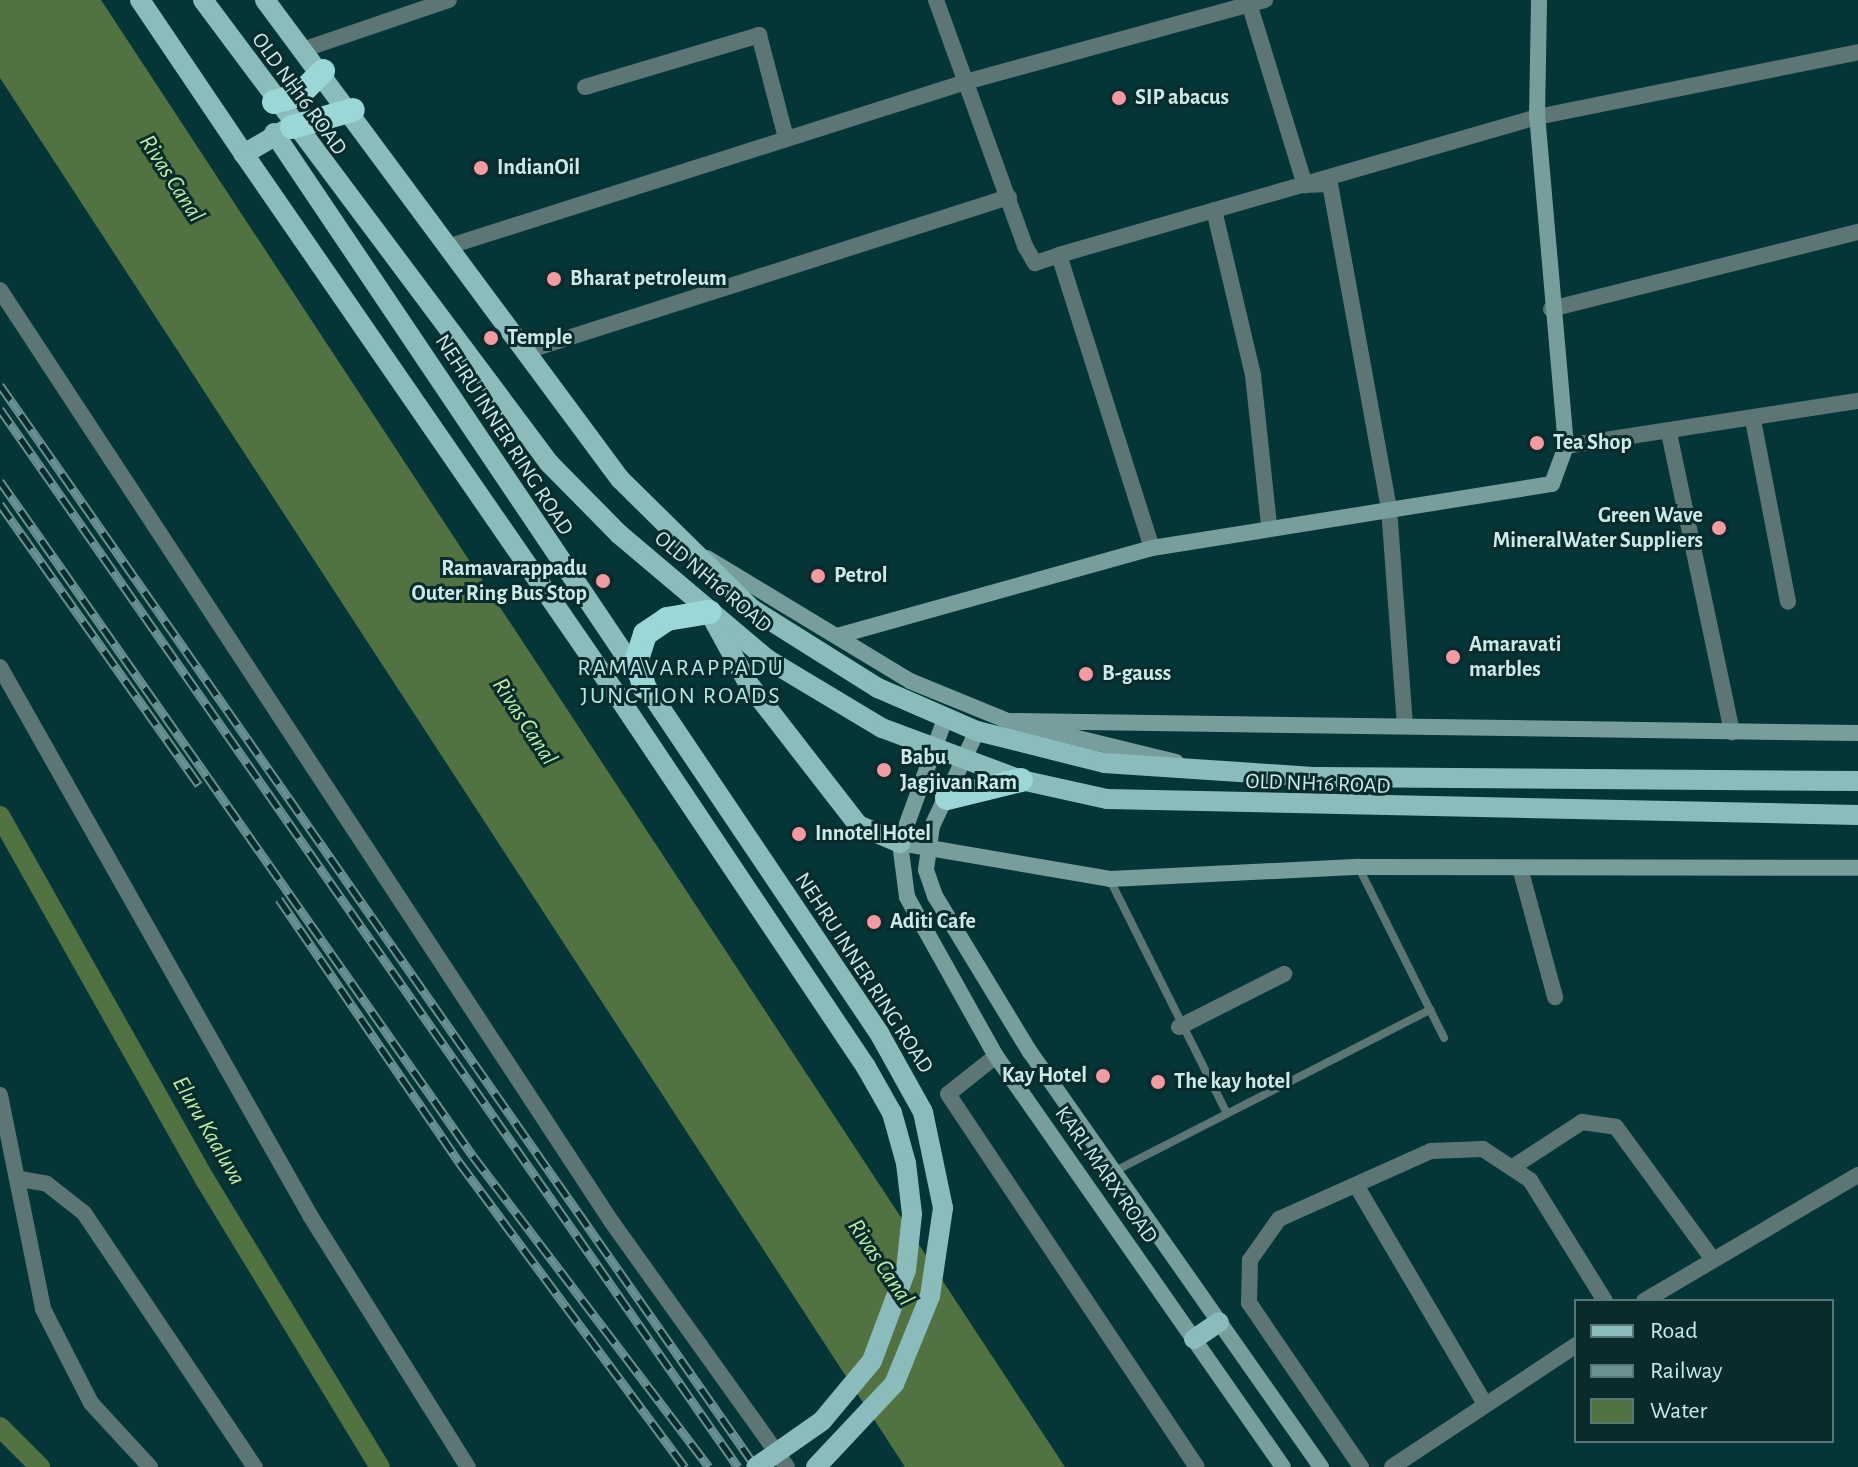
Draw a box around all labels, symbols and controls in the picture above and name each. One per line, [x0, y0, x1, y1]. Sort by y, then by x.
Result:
street label: OLD NH16 ROAD [246, 28, 352, 160]
place label: SIP abacus [1135, 85, 1229, 111]
marker: SIP abacus [1110, 89, 1128, 107]
water label: Rivas Canal [132, 130, 210, 228]
place label: IndianOil [497, 155, 580, 181]
marker: IndianOil [472, 159, 490, 177]
place label: Bharat petroleum [570, 266, 727, 292]
marker: Bharat petroleum [545, 270, 563, 288]
place label: Temple [507, 325, 572, 351]
marker: Temple [482, 329, 500, 347]
street label: NEHRU INNER RING ROAD [429, 330, 579, 540]
place label: Tea Shop [1553, 430, 1632, 456]
marker: Tea Shop [1528, 434, 1546, 452]
place label: Green Wave MineralWater Suppliers [1493, 502, 1703, 554]
marker: Green Wave MineralWater Suppliers [1710, 519, 1728, 537]
street label: OLD NH16 ROAD [649, 525, 777, 639]
place label: Ramavarappadu Outer Ring Bus Stop [412, 555, 587, 606]
place label: Petrol [834, 563, 888, 589]
marker: Petrol [809, 567, 827, 585]
marker: Ramavarappadu Outer Ring Bus Stop [594, 572, 612, 590]
place label: Amaravati marbles [1469, 631, 1561, 682]
marker: Amaravati marbles [1444, 648, 1462, 666]
district label: RAMAVARAPPADU JUNCTION ROADS [577, 655, 785, 711]
place label: B-gauss [1102, 661, 1171, 687]
marker: B-gauss [1077, 665, 1095, 683]
water label: Rivas Canal [485, 673, 563, 771]
place label: Babu Jagjivan Ram [900, 744, 1017, 796]
marker: Babu Jagjivan Ram [875, 761, 893, 779]
street label: OLD NH16 ROAD [1245, 768, 1391, 800]
place label: Innotel Hotel [815, 821, 931, 847]
marker: Innotel Hotel [790, 825, 808, 843]
street label: NEHRU INNER RING ROAD [789, 868, 939, 1078]
place label: Aditi Cafe [890, 909, 976, 935]
marker: Aditi Cafe [865, 913, 883, 931]
place label: Kay Hotel [1002, 1063, 1087, 1089]
marker: Kay Hotel [1094, 1067, 1112, 1085]
place label: The kay hotel [1174, 1069, 1291, 1095]
water label: Eluru Kaaluva [165, 1071, 251, 1191]
marker: The kay hotel [1149, 1073, 1167, 1091]
street label: KARL MARX ROAD [1049, 1101, 1163, 1249]
water label: Rivas Canal [840, 1214, 920, 1312]
legend [1574, 1299, 1834, 1443]
text: Road [1650, 1319, 1698, 1343]
text: Railway [1650, 1359, 1722, 1383]
text: Water [1650, 1399, 1707, 1423]

